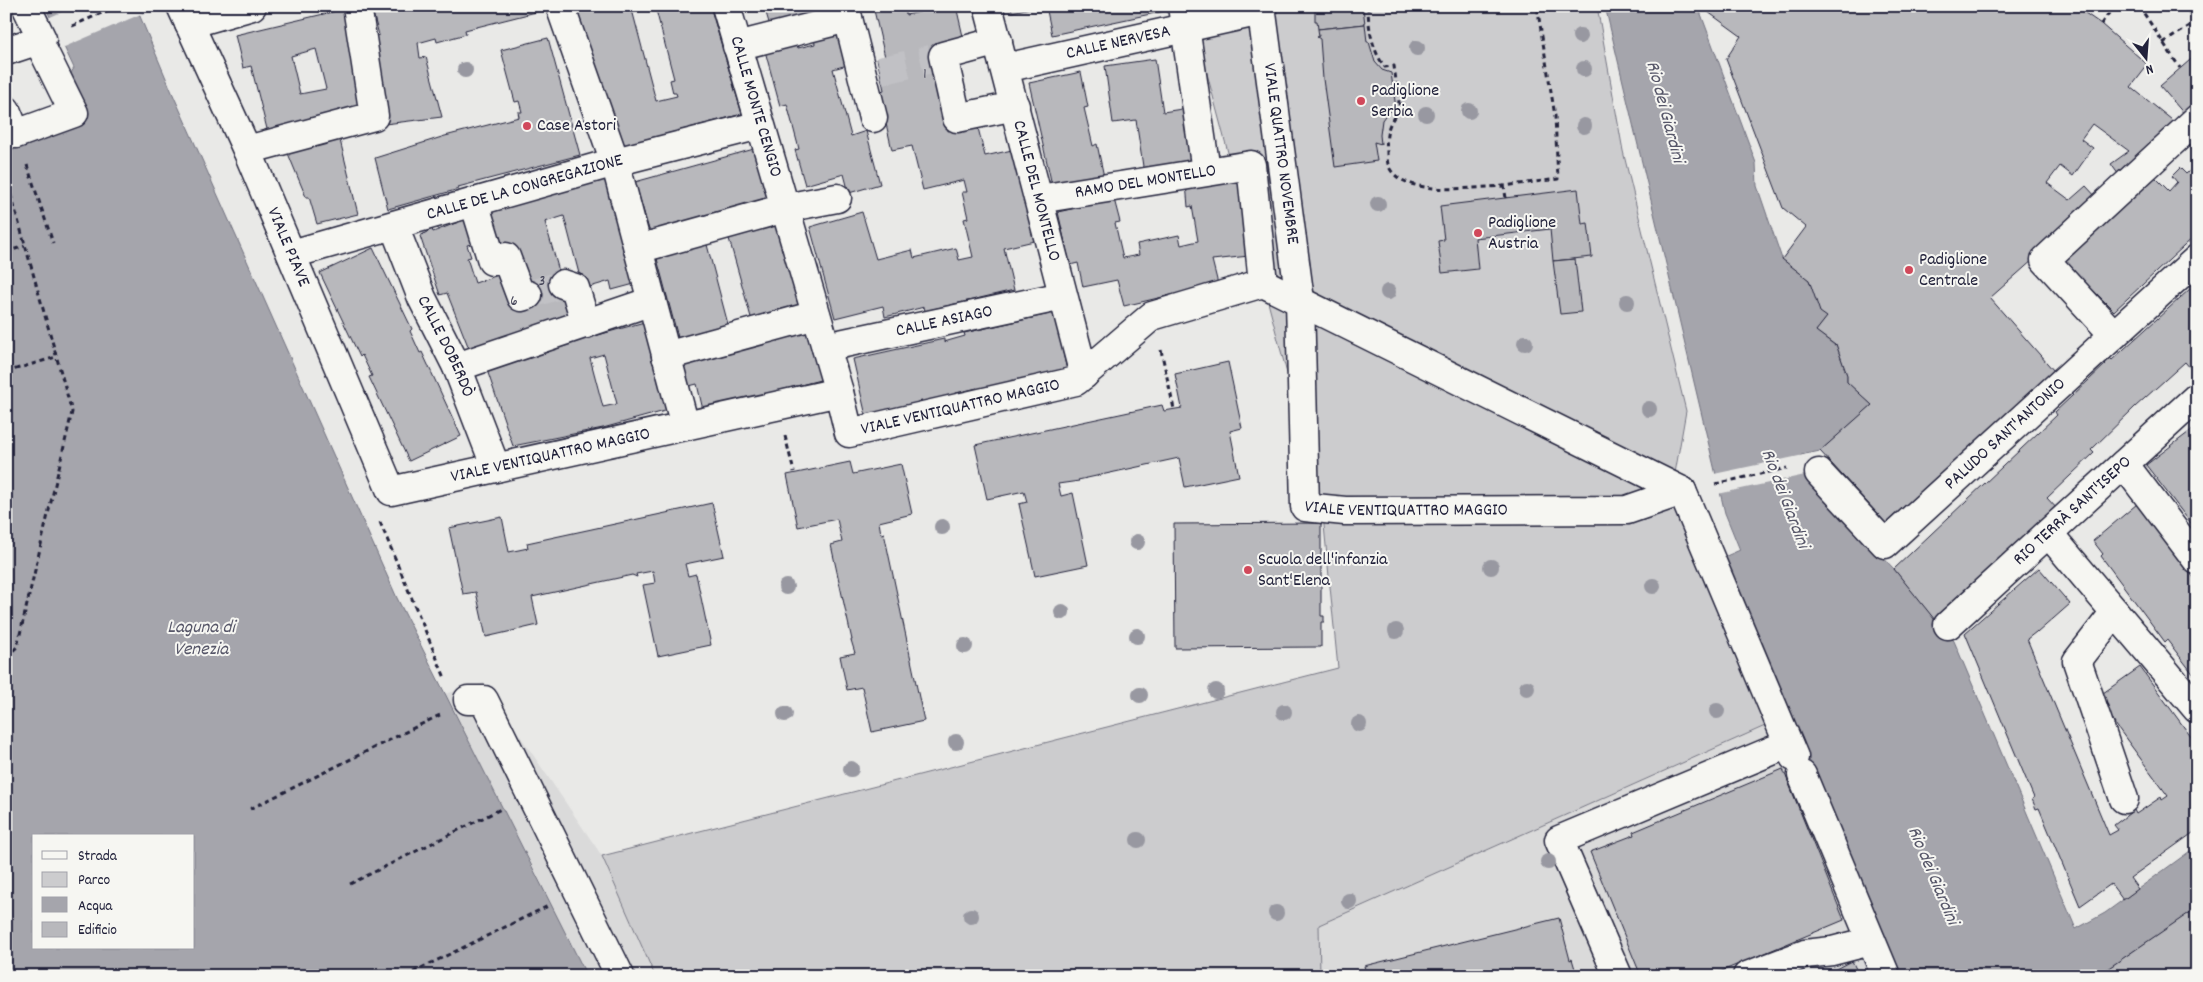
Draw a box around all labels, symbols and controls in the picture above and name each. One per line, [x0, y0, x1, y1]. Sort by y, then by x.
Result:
street label: CALLE NERVESA [1064, 19, 1173, 67]
north arrow [2120, 32, 2170, 82]
street label: CALLE MONTE CENGIO [723, 33, 788, 180]
water label: Rio dei Giardini [1637, 58, 1691, 169]
text: N [2143, 58, 2155, 79]
street label: VIALE QUATTRO NOVEMBRE [1256, 62, 1305, 246]
house number: 1 [923, 64, 927, 86]
place label: Padiglione Serbia [1371, 79, 1439, 125]
marker: Padiglione Serbia [1355, 95, 1367, 107]
place label: Case Astori [537, 114, 616, 139]
street label: CALLE DEL MONTELLO [1006, 117, 1066, 264]
marker: Case Astori [521, 120, 533, 132]
street label: CALLE DE LA CONGREGAZIONE [424, 148, 625, 228]
street label: RAMO DEL MONTELLO [1073, 158, 1218, 206]
street label: VIALE PIAVE [260, 204, 316, 291]
place label: Padiglione Austria [1488, 211, 1556, 257]
marker: Padiglione Austria [1472, 227, 1484, 239]
place label: Padiglione Centrale [1919, 248, 1987, 294]
marker: Padiglione Centrale [1903, 264, 1915, 276]
house number: 3 [539, 271, 545, 293]
street label: CALLE DOBERDÒ [410, 291, 480, 401]
house number: 6 [510, 291, 518, 313]
street label: CALLE ASIAGO [894, 299, 995, 344]
street label: PALUDO SANT'ANTONIO [1939, 372, 2072, 496]
street label: VIALE VENTIQUATTRO MAGGIO [859, 373, 1063, 442]
street label: VIALE VENTIQUATTRO MAGGIO [449, 422, 653, 490]
water label: Rio dei Giardini [1753, 445, 1817, 556]
street label: RIO TERRÀ SANT'ISEPO [2008, 450, 2137, 572]
street label: VIALE VENTIQUATTRO MAGGIO [1303, 495, 1508, 524]
place label: Scuola dell'infanzia Sant'Elena [1258, 548, 1388, 594]
marker: Scuola dell'infanzia Sant'Elena [1242, 564, 1254, 576]
water label: Laguna di Venezia [167, 615, 238, 664]
water label: Rio dei Giardini [1899, 823, 1966, 933]
legend [32, 834, 195, 950]
text: Strada [78, 846, 118, 868]
text: Parco [78, 870, 110, 892]
text: Acqua [78, 896, 113, 918]
text: Edificio [78, 920, 117, 942]

